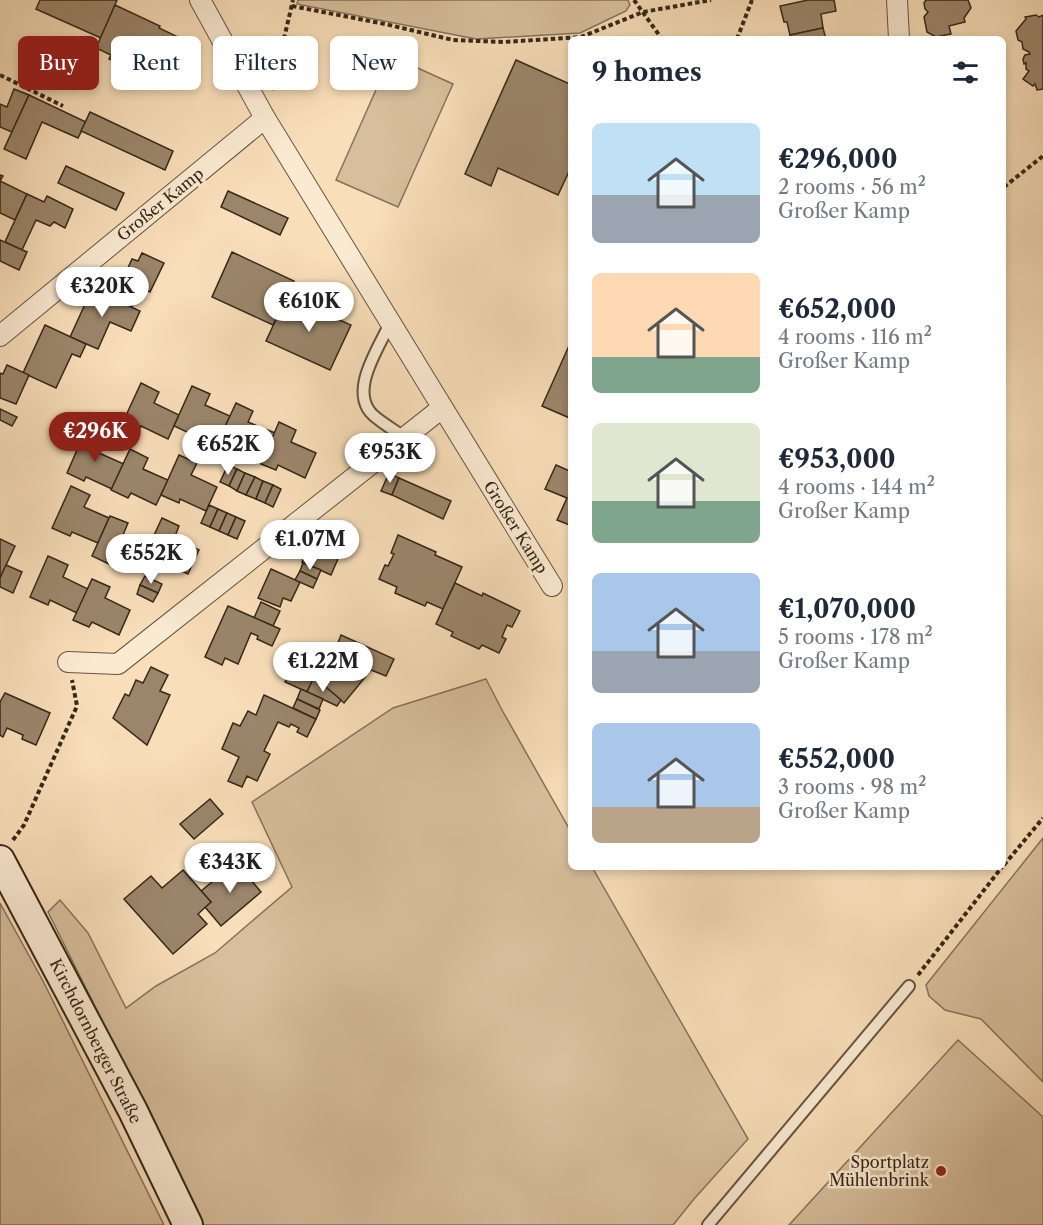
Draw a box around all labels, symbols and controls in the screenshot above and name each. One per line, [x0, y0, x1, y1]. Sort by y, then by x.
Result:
chip: Buy [18, 36, 99, 90]
chip: Rent [111, 36, 201, 90]
chip: Filters [213, 36, 318, 90]
chip: New [330, 36, 418, 90]
text: 9 homes [592, 56, 702, 88]
icon: filters [949, 56, 982, 89]
text: €296,000 [778, 143, 897, 175]
icon: home [640, 147, 712, 219]
street label: Großer Kamp [113, 163, 207, 245]
text: 2 rooms · 56 m² [778, 175, 926, 199]
text: Großer Kamp [778, 199, 910, 223]
pin: €320K [60, 267, 144, 318]
text: €320K [70, 274, 134, 298]
pin: €610K [267, 282, 351, 333]
text: €610K [278, 289, 340, 313]
text: €652,000 [778, 293, 896, 325]
icon: home [640, 297, 712, 369]
text: 4 rooms · 116 m² [778, 325, 932, 349]
text: Großer Kamp [778, 349, 910, 373]
pin: €296K [53, 412, 137, 463]
text: €296K [63, 419, 127, 443]
pin: €652K [186, 425, 270, 476]
text: €652K [196, 432, 260, 456]
pin: €953K [348, 433, 432, 484]
text: €953K [359, 440, 421, 464]
text: €953,000 [778, 443, 896, 475]
icon: home [640, 447, 712, 519]
text: 4 rooms · 144 m² [778, 475, 935, 499]
street label: Großer Kamp [480, 477, 553, 577]
text: Großer Kamp [778, 499, 910, 523]
pin: €1.07M [261, 520, 359, 571]
text: €1.07M [274, 527, 346, 551]
pin: €552K [109, 534, 193, 585]
text: €552K [120, 541, 182, 565]
text: €1,070,000 [778, 593, 916, 625]
icon: home [640, 597, 712, 669]
text: 5 rooms · 178 m² [778, 625, 933, 649]
pin: €1.22M [274, 642, 372, 693]
text: €1.22M [287, 649, 359, 673]
text: Großer Kamp [778, 649, 910, 673]
text: €552,000 [778, 743, 895, 775]
icon: home [640, 747, 712, 819]
text: 3 rooms · 98 m² [778, 775, 926, 799]
text: Großer Kamp [778, 799, 910, 823]
pin: €343K [188, 843, 272, 894]
text: €343K [198, 850, 262, 874]
street label: Kirchdornberger Straße [46, 955, 146, 1127]
place label: Sportplatz Mühlenbrink [829, 1152, 930, 1190]
marker: Sportplatz Mühlenbrink [934, 1164, 948, 1178]

